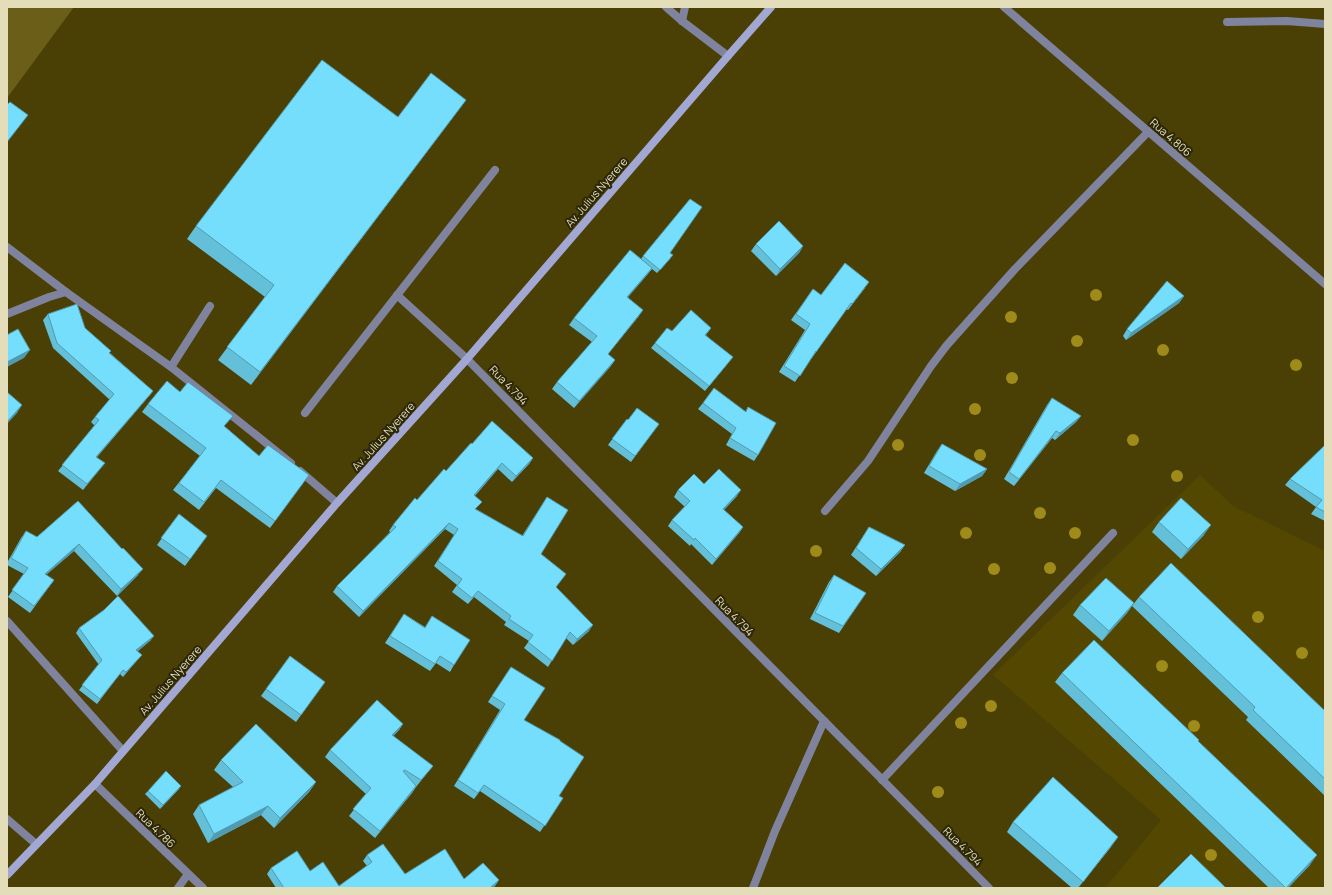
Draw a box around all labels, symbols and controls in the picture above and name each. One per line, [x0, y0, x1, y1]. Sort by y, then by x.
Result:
street label: Rua 4.806 [1147, 115, 1195, 159]
street label: Av. Julius Nyerere [562, 154, 631, 230]
street label: Rua 4.794 [486, 362, 532, 408]
street label: Av. Julius Nyerere [348, 398, 418, 474]
street label: Rua 4.794 [712, 593, 758, 639]
street label: Av. Julius Nyerere [136, 642, 205, 718]
street label: Rua 4.786 [133, 805, 179, 851]
street label: Rua 4.794 [940, 823, 986, 869]

